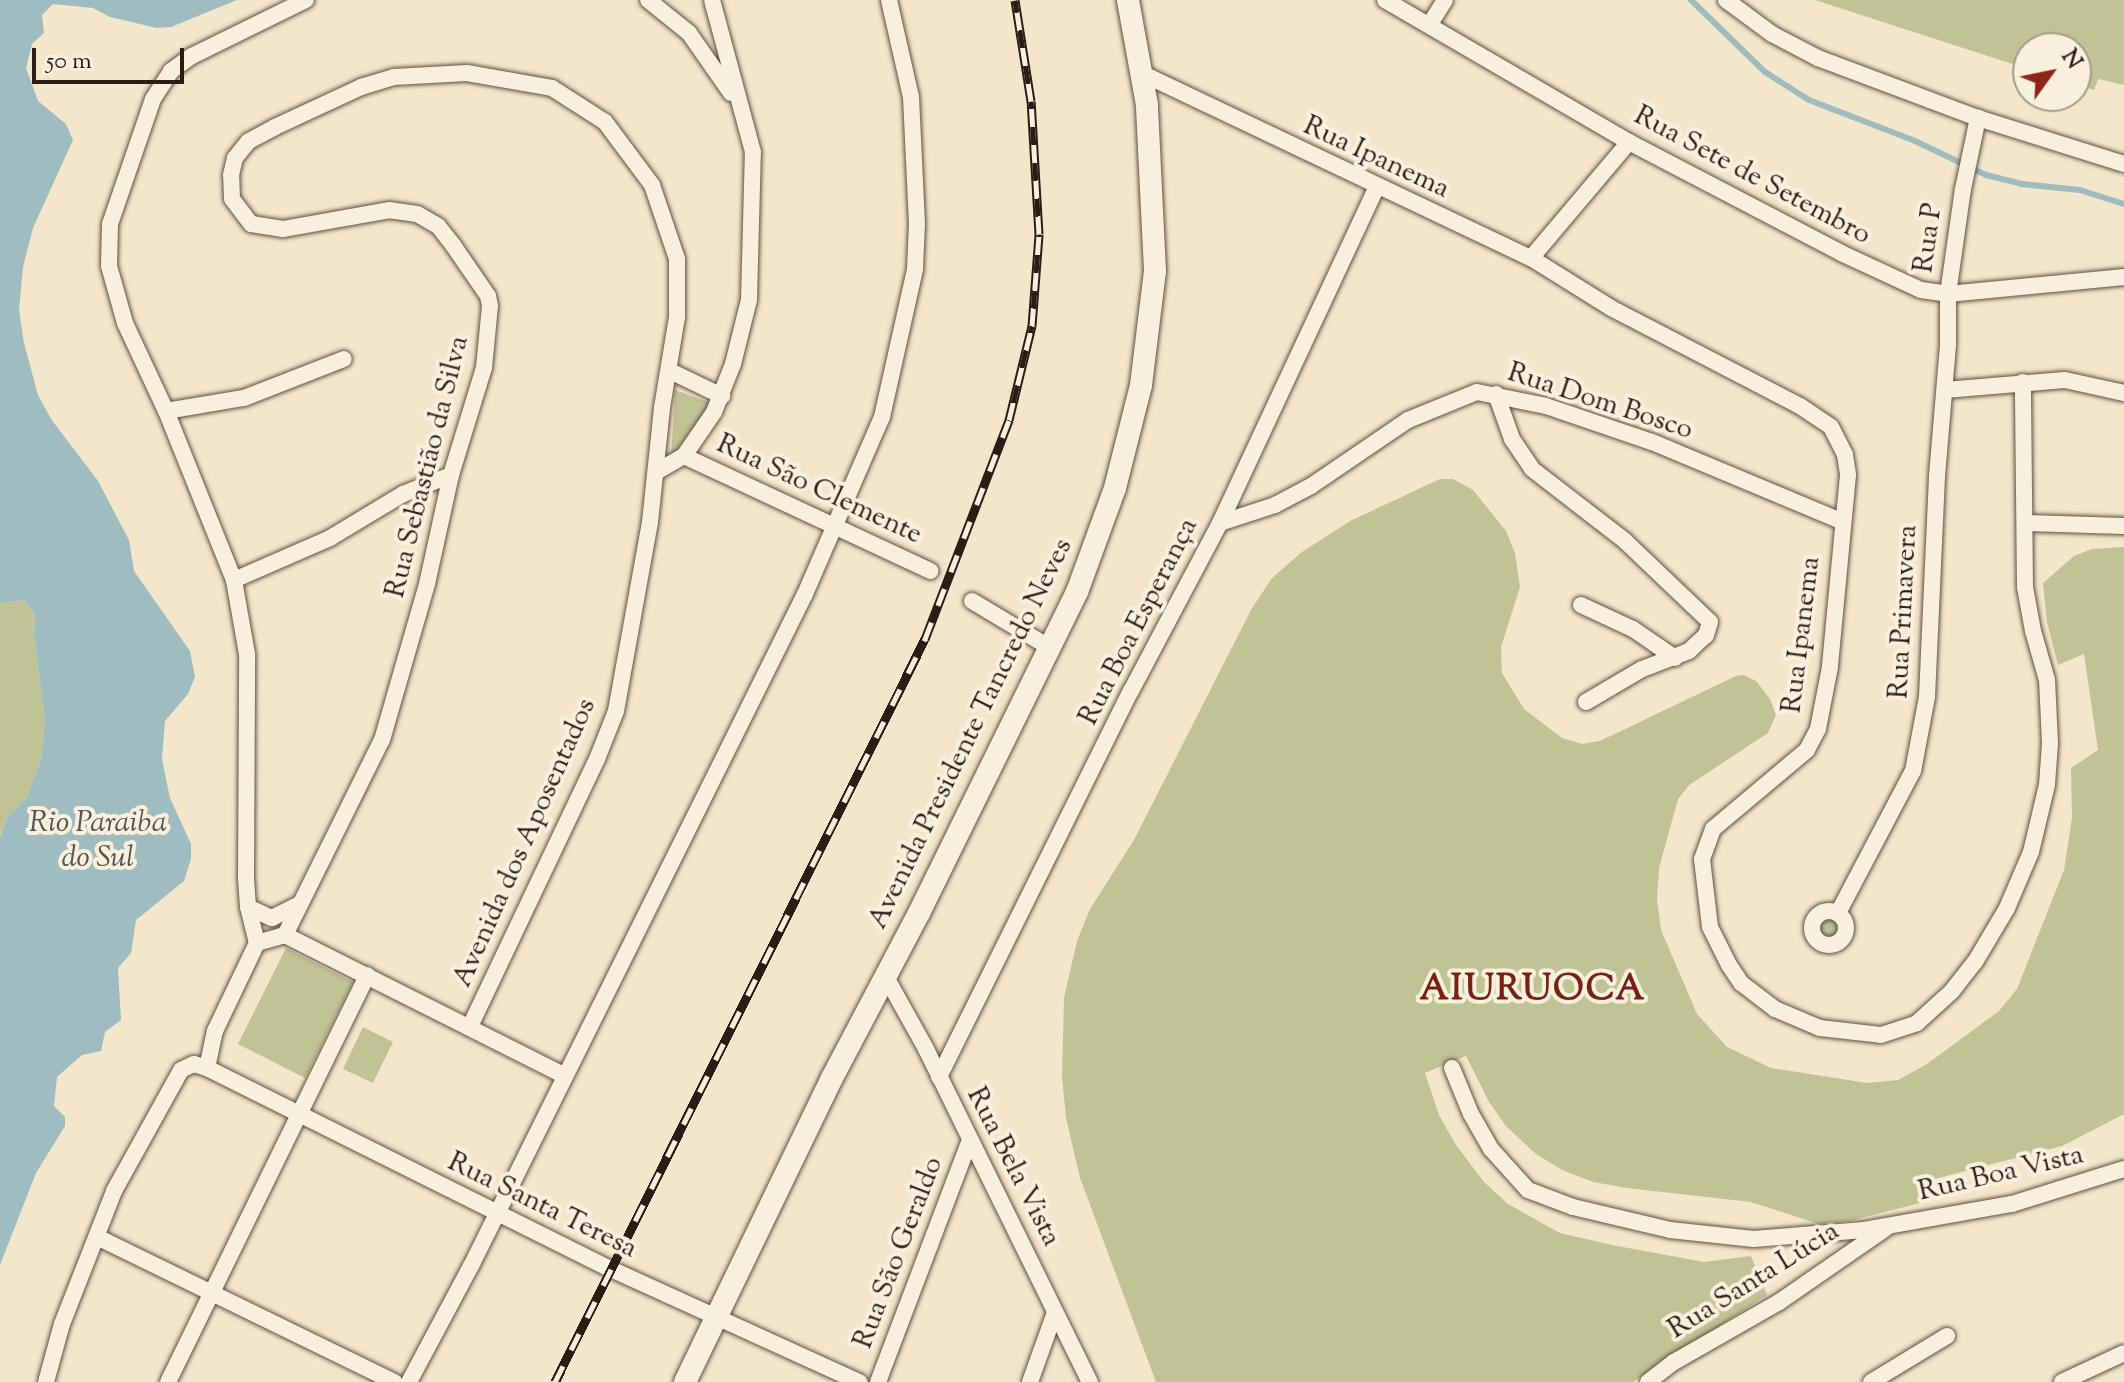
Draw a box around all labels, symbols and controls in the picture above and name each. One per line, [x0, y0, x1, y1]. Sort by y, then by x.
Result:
scale bar [36, 32, 188, 82]
north arrow [2012, 32, 2092, 112]
text: N [2052, 44, 2089, 76]
text: 50 m [46, 45, 92, 79]
street label: Rua Sete de Setembro [1628, 99, 1876, 253]
street label: Rua Ipanema [1298, 110, 1454, 206]
street label: Rua P [1907, 201, 1951, 275]
street label: Rua Sebastião da Silva [379, 333, 477, 601]
street label: Rua Dom Bosco [1503, 356, 1697, 448]
street label: Rua São Clemente [711, 428, 927, 552]
street label: Rua Boa Esperança [1072, 513, 1206, 731]
street label: Rua Primavera [1883, 524, 1925, 700]
street label: Avenida Presidente Tancredo Neves [862, 533, 1080, 935]
street label: Rua Ipanema [1776, 555, 1828, 715]
street label: Avenida dos Aposentados [446, 693, 604, 993]
water label: Rio Paraiba do Sul [29, 806, 167, 876]
district label: AIURUOCA [1420, 969, 1646, 1013]
street label: Rua Bela Vista [959, 1082, 1067, 1252]
street label: Rua Boa Vista [1915, 1139, 2087, 1209]
street label: Rua Santa Teresa [442, 1146, 642, 1266]
street label: Rua São Geraldo [847, 1152, 951, 1354]
street label: Rua Santa Lúcia [1662, 1215, 1846, 1347]

